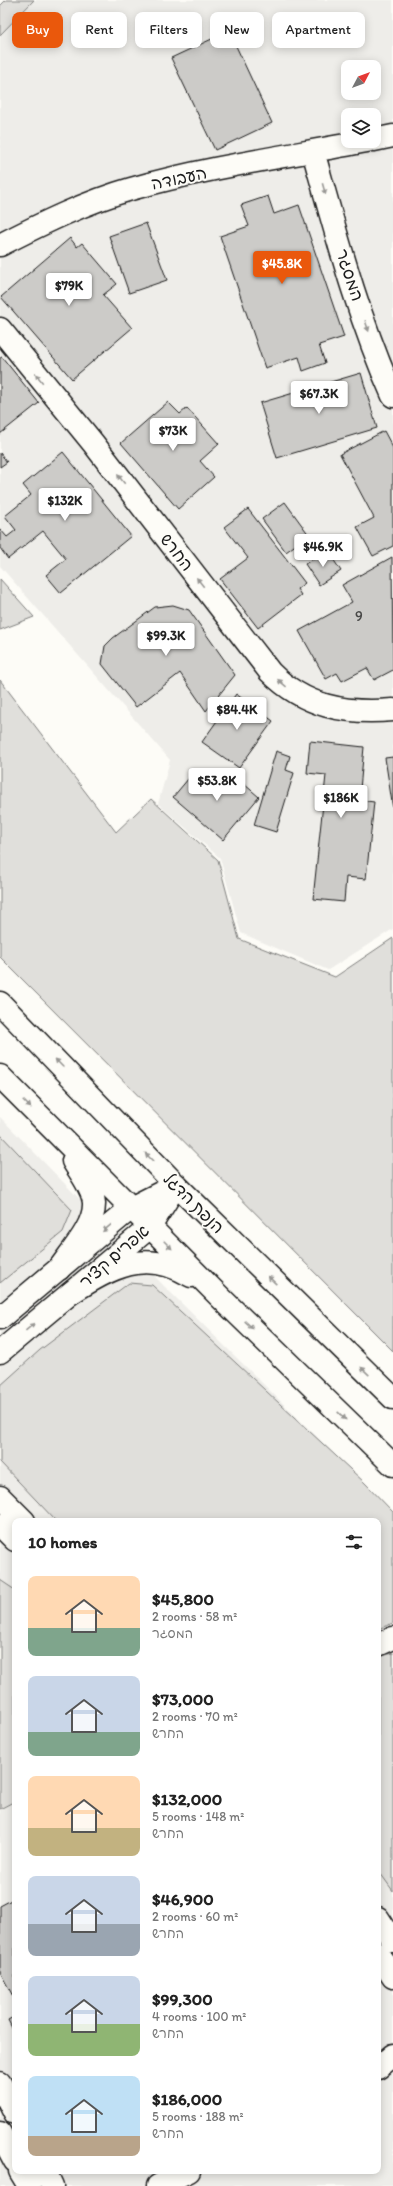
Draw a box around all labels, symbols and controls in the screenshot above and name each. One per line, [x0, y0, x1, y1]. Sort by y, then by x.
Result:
chip: Buy [12, 12, 63, 48]
chip: Rent [71, 12, 127, 48]
chip: Filters [135, 12, 202, 48]
chip: New [210, 12, 264, 48]
chip: Apartment [272, 12, 365, 48]
north arrow [341, 60, 381, 100]
map controls [341, 60, 381, 148]
button: layers [341, 108, 381, 148]
street label: העבודה [149, 162, 209, 194]
one-way arrow [321, 183, 327, 195]
street label: המסגר [332, 246, 368, 304]
pin: $45.8K [249, 251, 315, 285]
text: $45.8K [262, 256, 302, 271]
pin: $79K [45, 273, 93, 307]
text: $79K [55, 278, 83, 293]
one-way arrow [364, 321, 370, 333]
one-way arrow [35, 372, 44, 383]
pin: $67.3K [286, 381, 352, 415]
text: $67.3K [300, 386, 338, 401]
pin: $73K [149, 418, 197, 452]
text: $73K [159, 423, 187, 438]
one-way arrow [116, 474, 125, 485]
pin: $132K [37, 488, 93, 522]
text: $132K [48, 493, 82, 508]
street label: החרש [156, 529, 198, 575]
pin: $46.9K [290, 534, 356, 568]
text: $46.9K [303, 539, 343, 554]
one-way arrow [196, 576, 205, 587]
house number: 9 [355, 607, 363, 625]
pin: $99.3K [133, 623, 199, 657]
text: $99.3K [147, 628, 185, 643]
one-way arrow [277, 678, 287, 687]
pin: $84.4K [204, 697, 270, 731]
text: $84.4K [217, 702, 257, 717]
pin: $53.8K [184, 768, 250, 802]
text: $53.8K [197, 773, 237, 788]
pin: $186K [313, 785, 369, 819]
text: $186K [324, 790, 358, 805]
one-way arrow [54, 1058, 64, 1068]
one-way arrow [22, 1099, 32, 1108]
one-way arrow [144, 1152, 154, 1162]
street label: הנפת הדגל [160, 1169, 228, 1237]
street label: אפרים קציר [75, 1220, 154, 1293]
one-way arrow [102, 1223, 113, 1232]
one-way arrow [163, 1240, 173, 1250]
one-way arrow [267, 1275, 277, 1285]
one-way arrow [244, 1320, 254, 1330]
one-way arrow [25, 1323, 35, 1332]
one-way arrow [360, 1366, 370, 1376]
one-way arrow [337, 1411, 347, 1420]
icon: filters [343, 1531, 365, 1553]
text: 10 homes [28, 1532, 97, 1552]
text: $45,800 [152, 1589, 214, 1609]
icon: home [60, 1592, 108, 1640]
text: 2 rooms · 58 m² [152, 1609, 237, 1624]
text: המסגר [152, 1626, 193, 1641]
text: $73,000 [152, 1689, 214, 1709]
icon: home [60, 1692, 108, 1740]
text: 2 rooms · 70 m² [152, 1709, 238, 1724]
text: החרש [152, 1726, 184, 1741]
text: $132,000 [152, 1789, 222, 1809]
icon: home [60, 1792, 108, 1840]
text: 5 rooms · 148 m² [152, 1809, 244, 1824]
text: החרש [152, 1826, 184, 1841]
text: $46,900 [152, 1889, 214, 1909]
icon: home [60, 1892, 108, 1940]
text: 2 rooms · 60 m² [152, 1909, 238, 1924]
text: החרש [152, 1926, 184, 1941]
text: $99,300 [152, 1989, 213, 2009]
icon: home [60, 1992, 108, 2040]
text: 4 rooms · 100 m² [152, 2009, 246, 2024]
text: החרש [152, 2026, 184, 2041]
text: $186,000 [152, 2089, 222, 2109]
icon: home [60, 2092, 108, 2140]
text: 5 rooms · 188 m² [152, 2109, 244, 2124]
text: החרש [152, 2126, 184, 2141]

